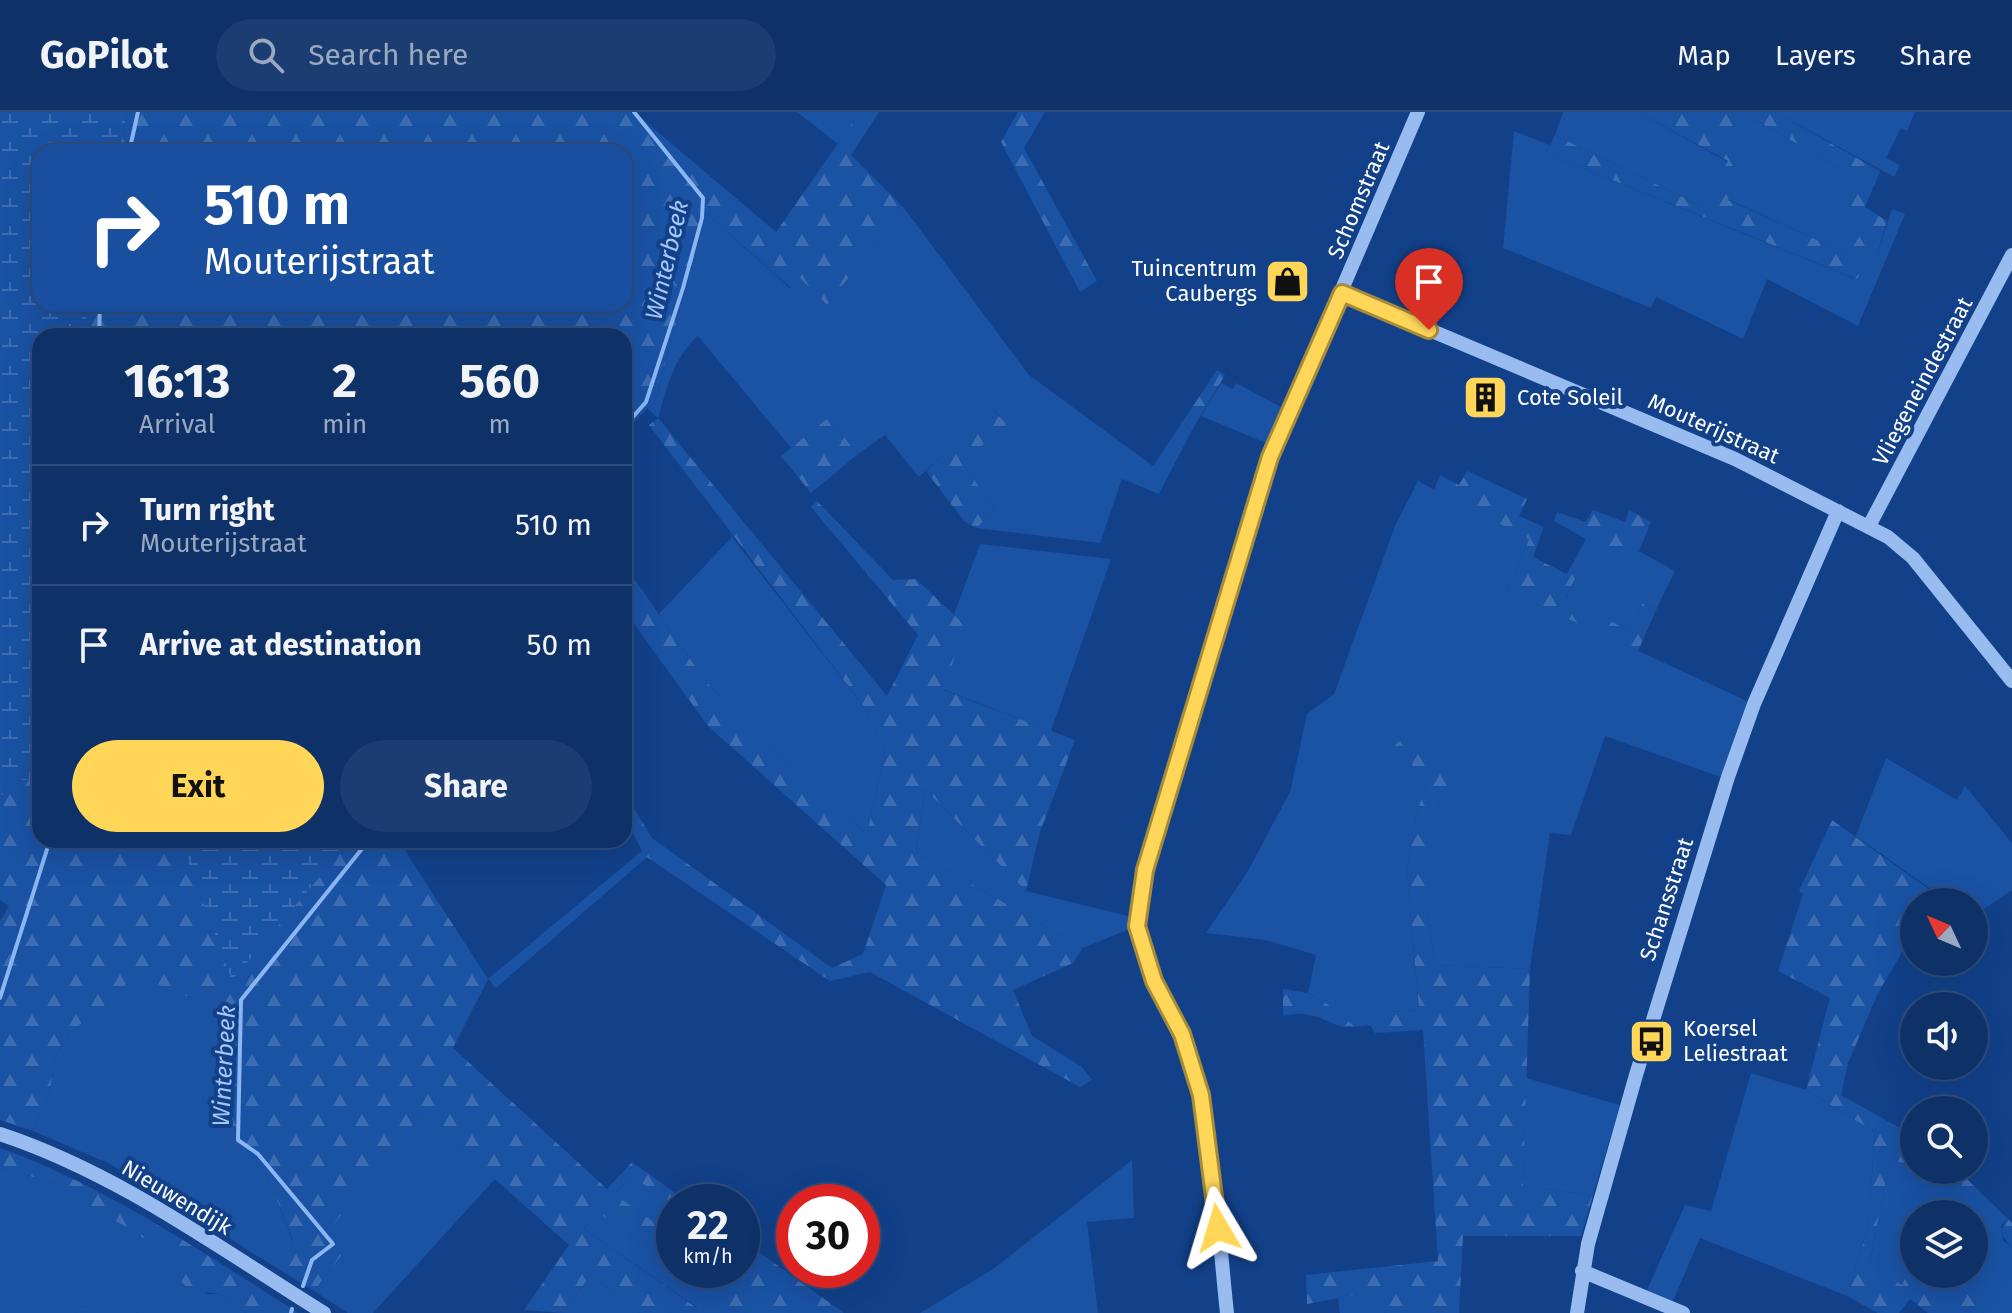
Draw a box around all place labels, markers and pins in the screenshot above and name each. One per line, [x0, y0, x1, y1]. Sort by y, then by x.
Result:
pin [1395, 248, 1463, 330]
place label: Tuincentrum Caubergs [1132, 255, 1257, 307]
shop icon: Tuincentrum Caubergs [1264, 257, 1312, 305]
building icon: Cote Soleil [1462, 373, 1510, 421]
place label: Cote Soleil [1517, 384, 1623, 411]
place label: Koersel Leliestraat [1683, 1015, 1788, 1067]
bus stop icon: Koersel Leliestraat [1628, 1017, 1676, 1065]

